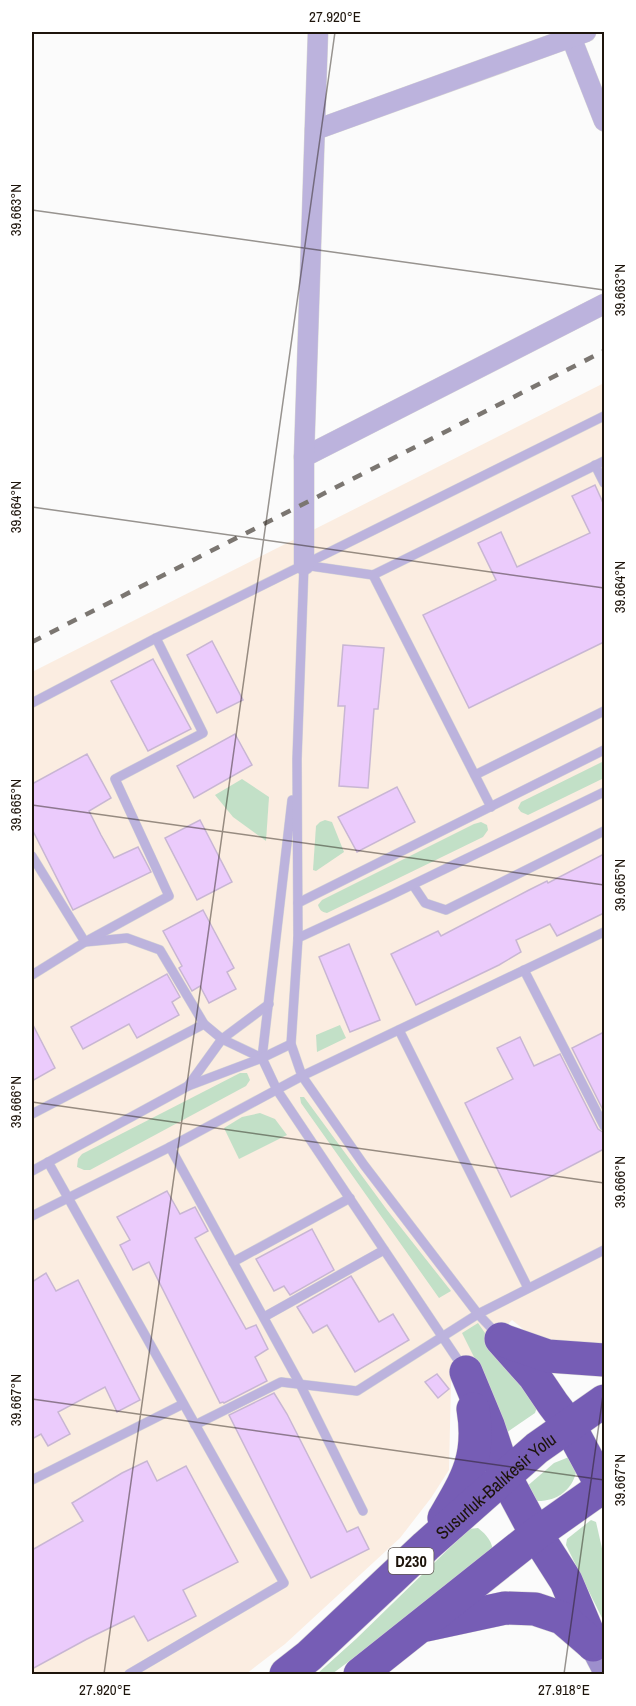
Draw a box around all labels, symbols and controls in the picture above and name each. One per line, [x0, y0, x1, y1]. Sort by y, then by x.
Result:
text: 27.920°E [309, 6, 361, 27]
text: 39.663°N [5, 184, 26, 236]
text: 39.663°N [609, 264, 630, 316]
text: 39.664°N [5, 481, 26, 533]
text: 39.664°N [609, 561, 630, 613]
text: 39.665°N [5, 779, 26, 831]
text: 39.665°N [609, 859, 630, 911]
text: 39.666°N [5, 1076, 26, 1128]
text: 39.666°N [609, 1156, 630, 1208]
text: 39.667°N [5, 1374, 26, 1426]
street label: Susurluk-Balıkesir Yolu [430, 1426, 561, 1545]
text: 39.667°N [609, 1454, 630, 1506]
road number: D230 [388, 1548, 434, 1574]
text: 27.920°E [79, 1679, 131, 1700]
text: 27.918°E [538, 1679, 590, 1700]

